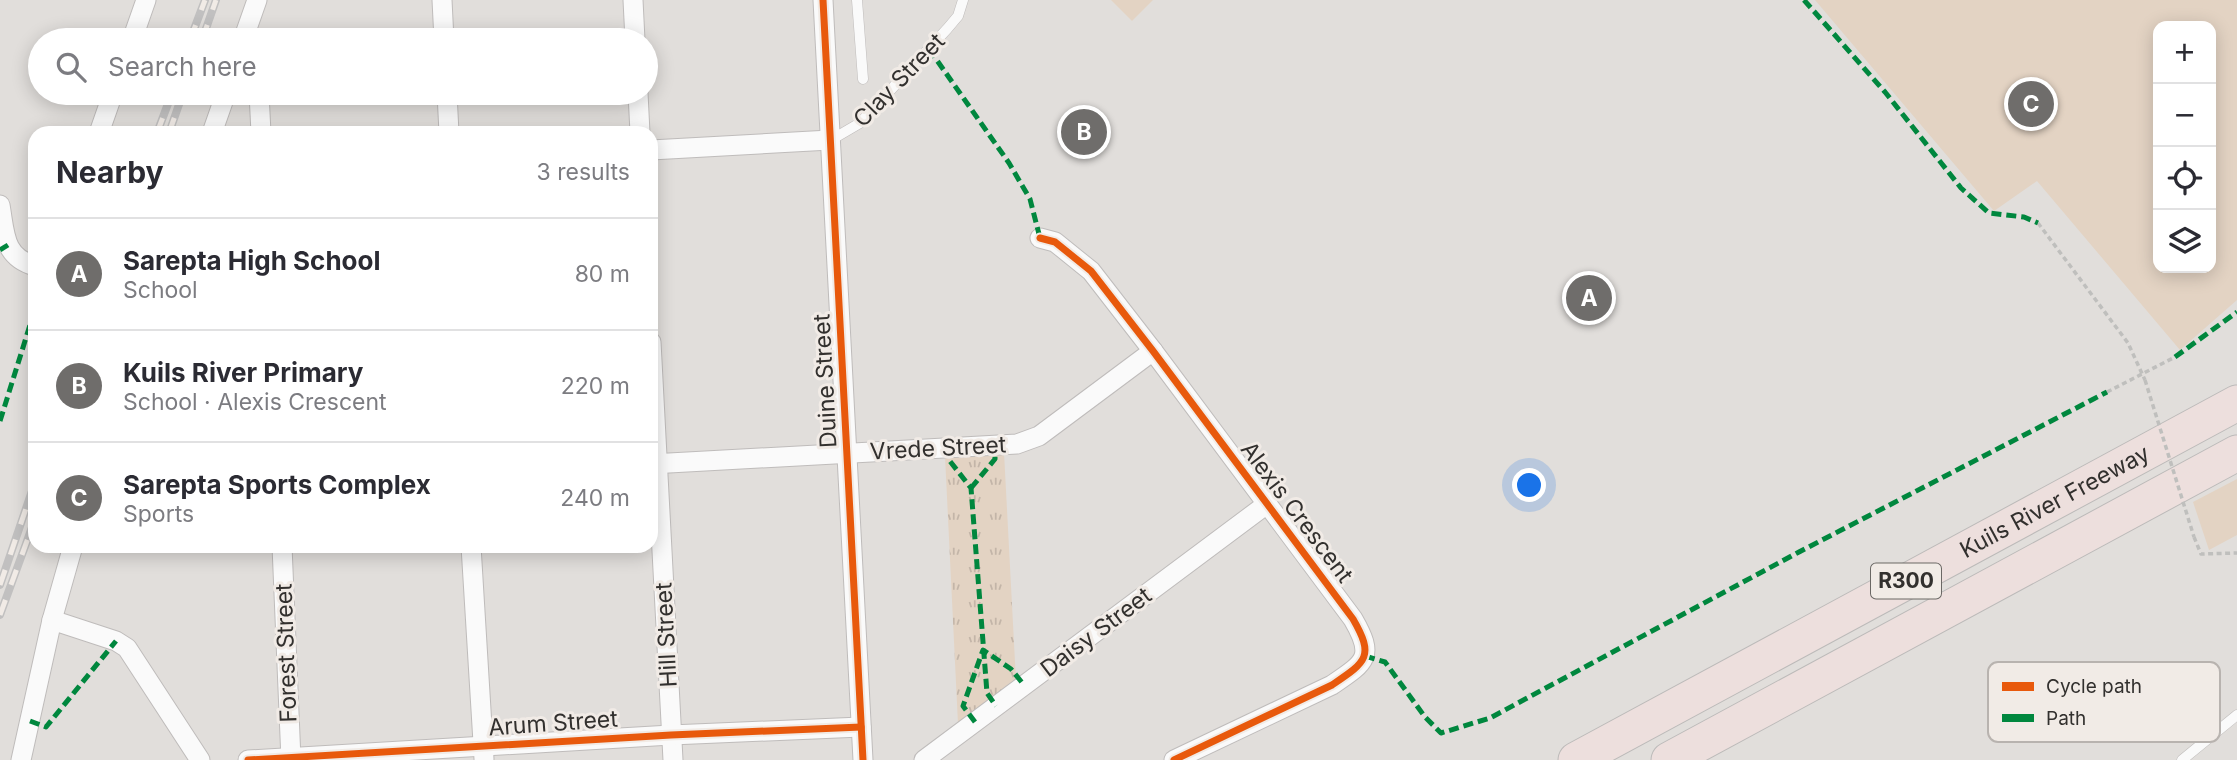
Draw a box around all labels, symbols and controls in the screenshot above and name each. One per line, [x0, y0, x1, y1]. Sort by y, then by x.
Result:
map controls [2153, 21, 2216, 273]
button: + [2153, 21, 2216, 84]
street label: Clay Street [848, 27, 951, 133]
search box [28, 28, 658, 105]
icon: search [52, 48, 90, 86]
text: Search here [108, 51, 257, 82]
pin: C [2008, 78, 2054, 130]
button: − [2153, 84, 2216, 147]
pin: B [1061, 106, 1107, 158]
button: locate [2153, 147, 2216, 210]
text: Nearby [56, 154, 164, 190]
text: 3 results [537, 158, 630, 186]
button: layers [2153, 210, 2216, 273]
text: Sarepta High School [123, 245, 381, 276]
text: A [70, 260, 88, 288]
text: 80 m [575, 260, 630, 288]
pin: A [1566, 272, 1612, 324]
text: School [123, 276, 198, 304]
street label: Duine Street [807, 313, 842, 449]
text: Kuils River Primary [123, 357, 363, 388]
text: B [71, 372, 87, 400]
text: 220 m [561, 372, 630, 400]
text: School · Alexis Crescent [123, 388, 387, 416]
street label: Vrede Street [869, 430, 1007, 466]
street label: Alexis Crescent [1235, 436, 1359, 588]
street label: Kuils River Freeway [1955, 439, 2154, 564]
your location [1512, 468, 1546, 502]
text: Sarepta Sports Complex [123, 469, 431, 500]
text: C [70, 484, 88, 512]
text: 240 m [560, 484, 630, 512]
text: Sports [123, 500, 194, 528]
road number: R300 [1871, 564, 1941, 598]
street label: Hill Street [649, 581, 683, 688]
street label: Daisy Street [1035, 581, 1157, 683]
street label: Forest Street [270, 582, 302, 723]
legend [1988, 662, 2220, 742]
text: Cycle path [2046, 675, 2142, 698]
street label: Arum Street [487, 704, 619, 741]
text: Path [2046, 707, 2086, 730]

